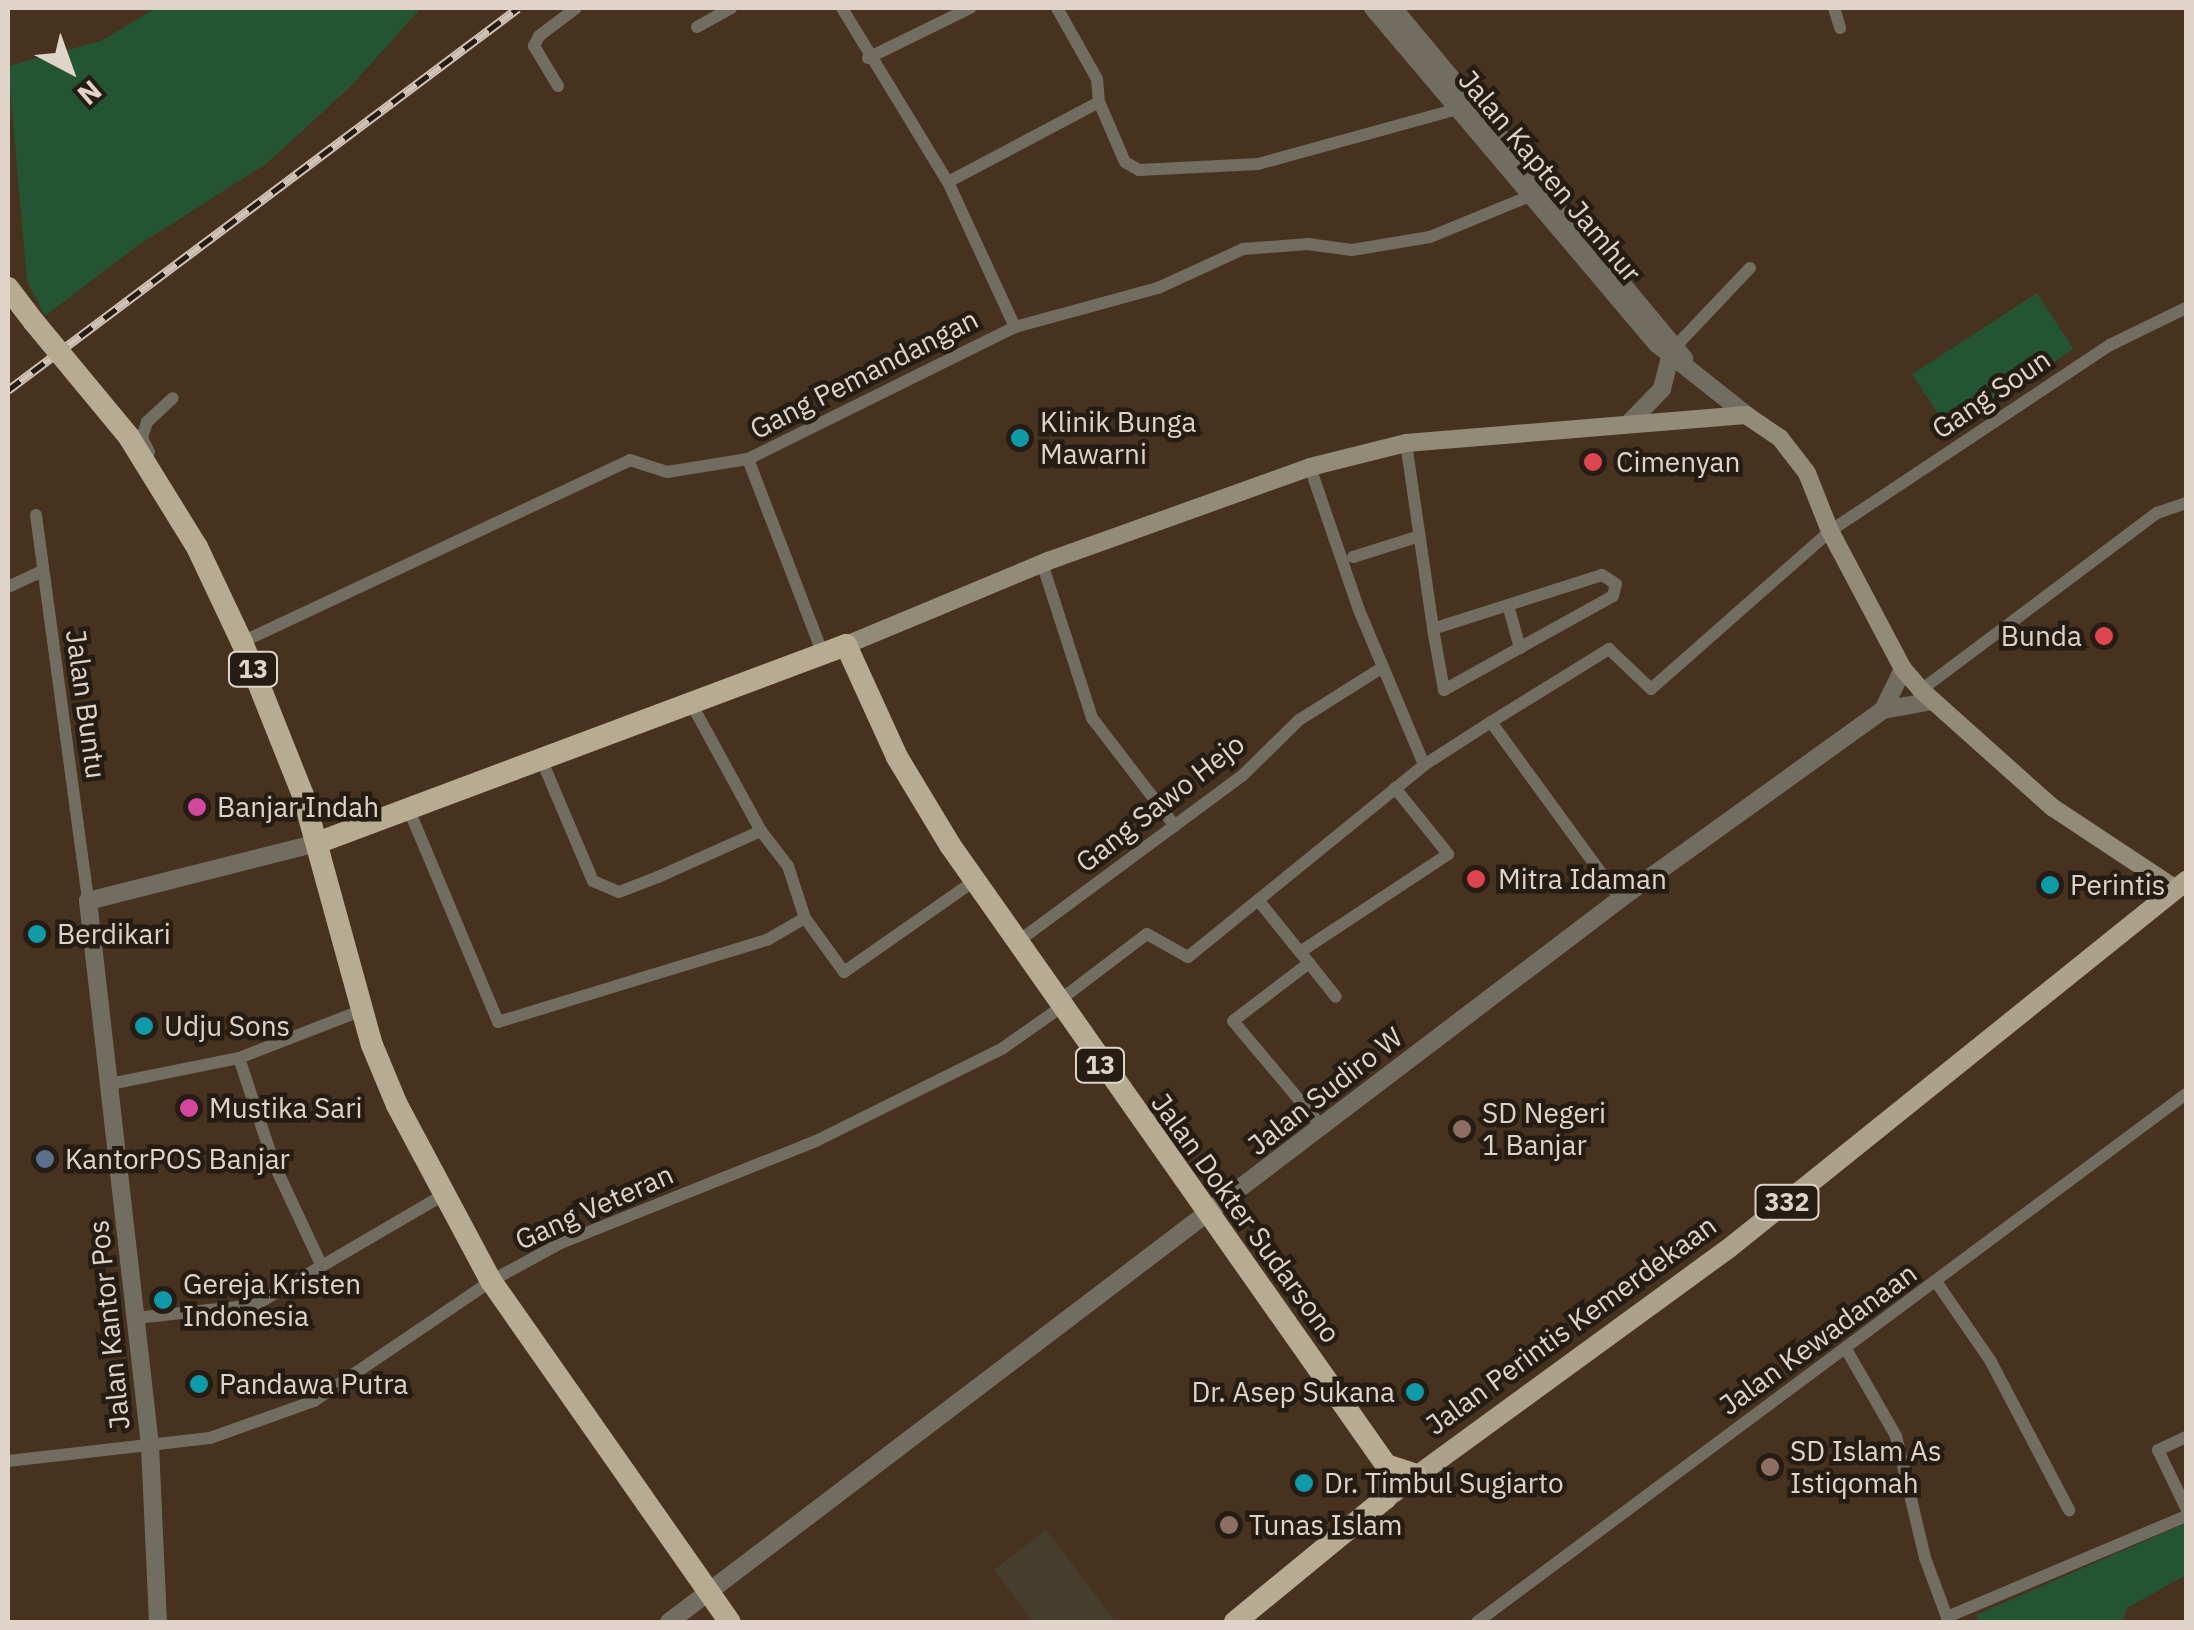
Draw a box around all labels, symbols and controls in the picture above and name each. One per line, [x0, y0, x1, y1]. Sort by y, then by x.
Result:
north arrow [20, 20, 120, 120]
street label: Jalan Kapten Jamhur [1452, 63, 1648, 289]
text: N [70, 72, 110, 114]
street label: Gang Pemandangan [744, 302, 984, 446]
street label: Gang Soun [1925, 342, 2057, 446]
place label: Klinik Bunga Mawarni [1040, 405, 1196, 471]
marker: Klinik Bunga Mawarni [1009, 427, 1031, 449]
place label: Cimenyan [1616, 445, 1740, 479]
marker: Cimenyan [1580, 449, 1606, 475]
place label: Bunda [2001, 619, 2082, 653]
marker: Bunda [2091, 623, 2117, 649]
street label: Jalan Buntu [59, 627, 113, 781]
road number: 13 [228, 649, 278, 689]
street label: Gang Sawo Hejo [1069, 727, 1251, 879]
place label: Banjar Indah [217, 790, 379, 824]
marker: Banjar Indah [186, 796, 208, 818]
place label: Mitra Idaman [1498, 862, 1667, 896]
marker: Mitra Idaman [1463, 866, 1489, 892]
place label: Perintis [2070, 868, 2165, 902]
marker: Perintis [2039, 874, 2061, 896]
place label: Berdikari [57, 917, 171, 951]
marker: Berdikari [26, 923, 48, 945]
place label: Udju Sons [164, 1009, 290, 1043]
marker: Udju Sons [133, 1015, 155, 1037]
street label: Jalan Sudiro W [1241, 1020, 1409, 1162]
road number: 13 [1075, 1045, 1125, 1085]
street label: Jalan Dokter Sudarsono [1144, 1087, 1348, 1349]
place label: Mustika Sari [209, 1091, 363, 1125]
place label: SD Negeri 1 Banjar [1482, 1096, 1606, 1162]
marker: Mustika Sari [178, 1097, 200, 1119]
marker: SD Negeri 1 Banjar [1451, 1118, 1473, 1140]
place label: KantorPOS Banjar [65, 1142, 290, 1176]
marker: KantorPOS Banjar [34, 1148, 56, 1170]
street label: Gang Veteran [510, 1157, 678, 1257]
road number: 332 [1754, 1182, 1820, 1222]
street label: Jalan Perintis Kemerdekaan [1419, 1208, 1723, 1442]
street label: Jalan Kantor Pos [81, 1219, 137, 1431]
street label: Jalan Kewadanaan [1713, 1256, 1923, 1422]
place label: Gereja Kristen Indonesia [183, 1267, 361, 1333]
marker: Gereja Kristen Indonesia [152, 1289, 174, 1311]
place label: Pandawa Putra [219, 1367, 408, 1401]
marker: Pandawa Putra [188, 1373, 210, 1395]
place label: Dr. Asep Sukana [1192, 1375, 1395, 1409]
marker: Dr. Asep Sukana [1404, 1381, 1426, 1403]
place label: SD Islam As Istiqomah [1790, 1434, 1942, 1500]
marker: SD Islam As Istiqomah [1759, 1456, 1781, 1478]
place label: Dr. Timbul Sugiarto [1324, 1466, 1564, 1500]
marker: Dr. Timbul Sugiarto [1293, 1472, 1315, 1494]
place label: Tunas Islam [1249, 1508, 1402, 1542]
marker: Tunas Islam [1218, 1514, 1240, 1536]

